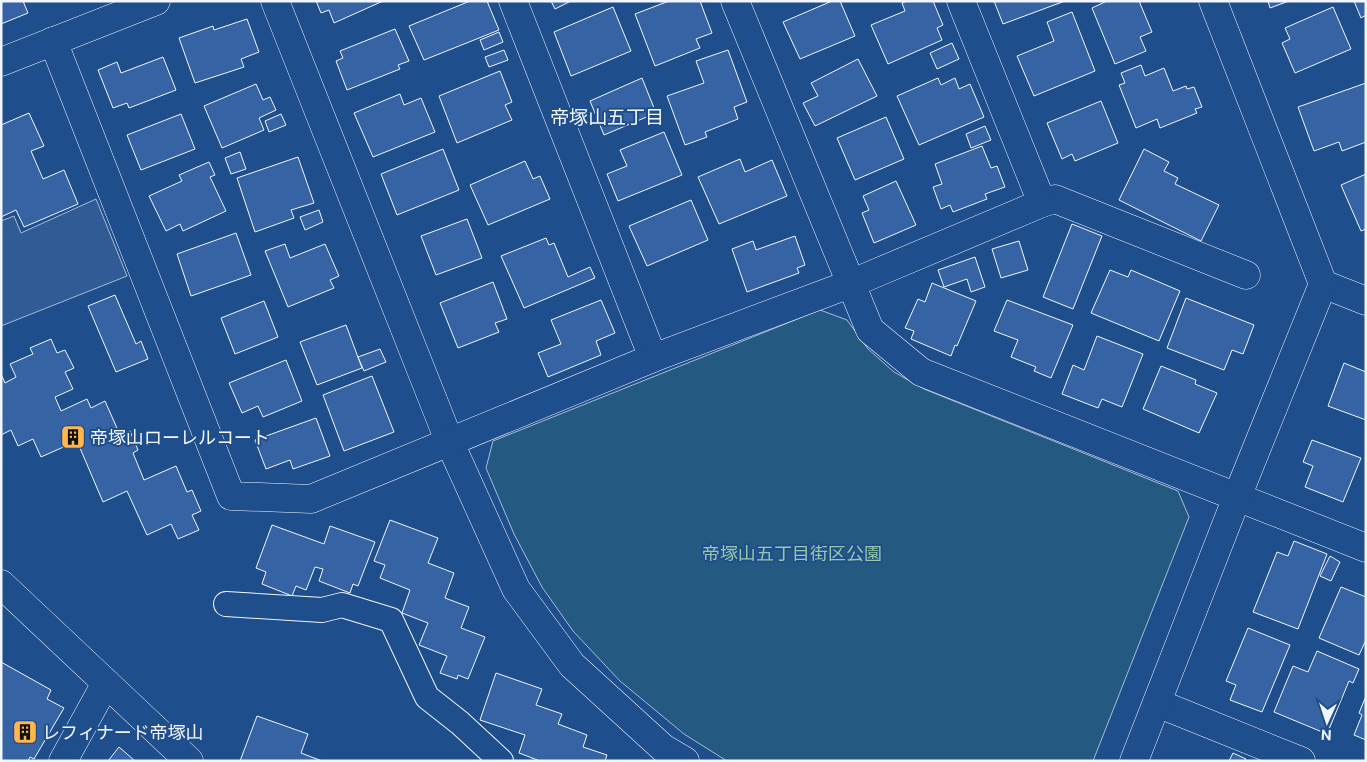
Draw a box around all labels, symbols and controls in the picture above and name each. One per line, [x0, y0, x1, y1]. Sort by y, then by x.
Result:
district label: 帝塚山五丁目 [550, 106, 664, 128]
building icon: 帝塚山ローレルコート [60, 424, 86, 450]
place label: 帝塚山ローレルコート [90, 427, 270, 448]
park label: 帝塚山五丁目街区公園 [702, 543, 882, 564]
north arrow [1302, 697, 1352, 747]
building icon: レフィナード帝塚山 [12, 719, 38, 745]
place label: レフィナード帝塚山 [42, 722, 204, 743]
text: N [1320, 727, 1332, 743]

